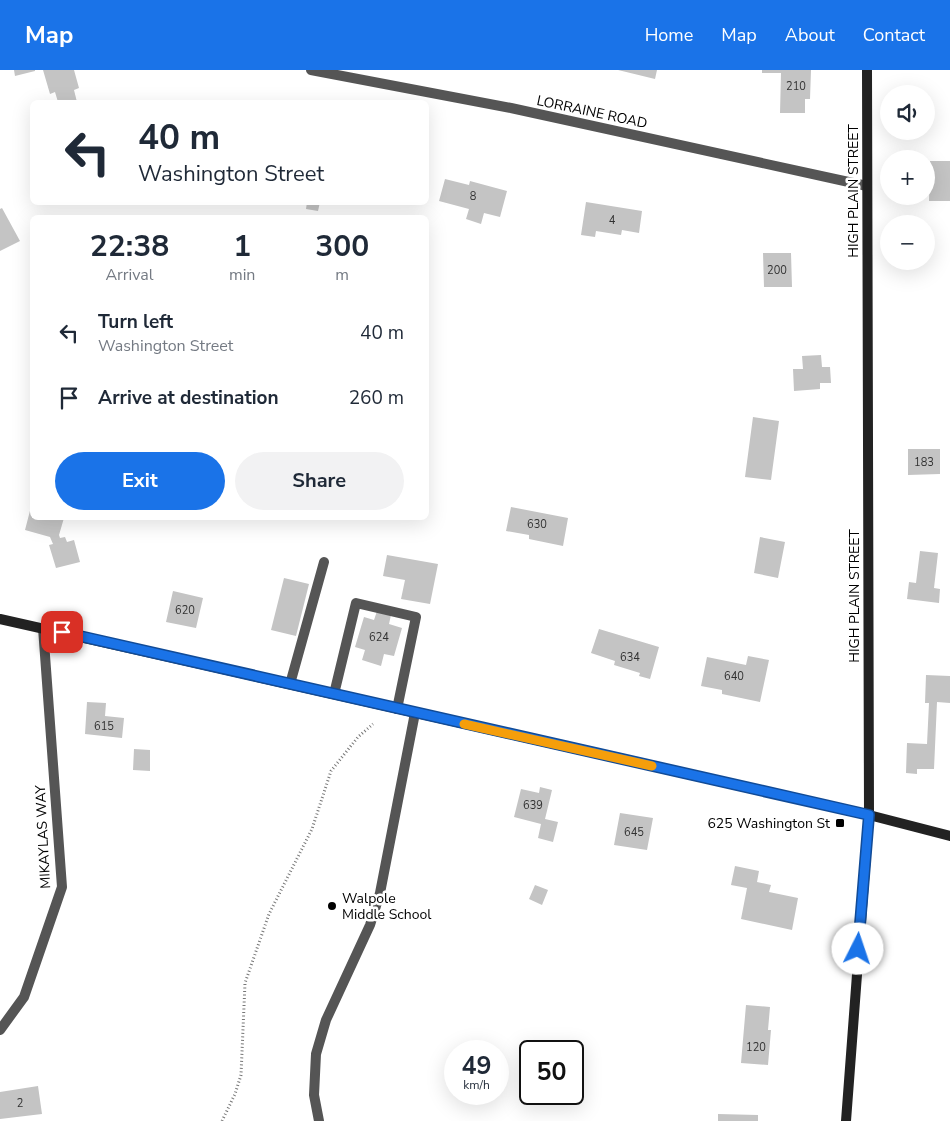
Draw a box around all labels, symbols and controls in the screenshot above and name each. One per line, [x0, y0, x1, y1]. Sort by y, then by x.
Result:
text: Map [25, 19, 73, 51]
text: Home [645, 23, 693, 47]
text: Map [721, 23, 757, 47]
text: About [785, 23, 835, 47]
text: Contact [863, 23, 925, 47]
house number: 210 [786, 79, 806, 94]
map controls [880, 85, 935, 270]
button: sound [880, 85, 935, 140]
street label: LORRAINE ROAD [535, 91, 649, 133]
text: 40 m [138, 114, 220, 161]
icon: left [55, 120, 120, 185]
street label: HIGH PLAIN STREET [844, 124, 863, 258]
button: + [880, 150, 935, 205]
text: Washington Street [138, 159, 324, 189]
house number: 8 [470, 189, 477, 204]
house number: 4 [609, 213, 616, 228]
button: − [880, 215, 935, 270]
text: 22:38 [90, 226, 169, 267]
text: 1 [233, 226, 251, 267]
text: 300 [315, 226, 369, 267]
house number: 200 [767, 263, 787, 278]
text: Arrival [105, 264, 154, 286]
text: min [229, 264, 255, 286]
text: m [335, 264, 349, 286]
text: Turn left [98, 309, 173, 335]
icon: left [55, 319, 83, 347]
text: 40 m [360, 320, 404, 346]
text: Washington Street [98, 335, 233, 357]
icon: arrive [55, 384, 83, 412]
text: Arrive at destination [98, 385, 279, 411]
text: 260 m [349, 385, 404, 411]
button: Exit [55, 452, 225, 510]
button: Share [235, 452, 404, 510]
house number: 183 [914, 455, 934, 470]
house number: 630 [527, 517, 547, 532]
street label: HIGH PLAIN STREET [845, 529, 864, 663]
house number: 620 [175, 603, 195, 618]
pin [41, 611, 83, 653]
icon: arrive [48, 618, 76, 646]
house number: 624 [369, 630, 389, 645]
house number: 634 [620, 650, 640, 665]
house number: 640 [724, 669, 744, 684]
house number: 615 [94, 719, 114, 734]
street label: MIKAYLAS WAY [31, 784, 55, 889]
house number: 639 [523, 798, 543, 813]
place label: 625 Washington St [707, 814, 830, 833]
marker: 625 Washington St [834, 817, 846, 829]
house number: 645 [624, 825, 644, 840]
place label: Walpole Middle School [342, 889, 432, 924]
marker: Walpole Middle School [326, 900, 338, 912]
position arrow [831, 922, 883, 974]
speed limit sign: 50 [519, 1040, 584, 1105]
house number: 120 [746, 1040, 766, 1055]
text: 49 [461, 1049, 492, 1083]
text: km/h [463, 1077, 490, 1093]
house number: 2 [17, 1096, 23, 1111]

